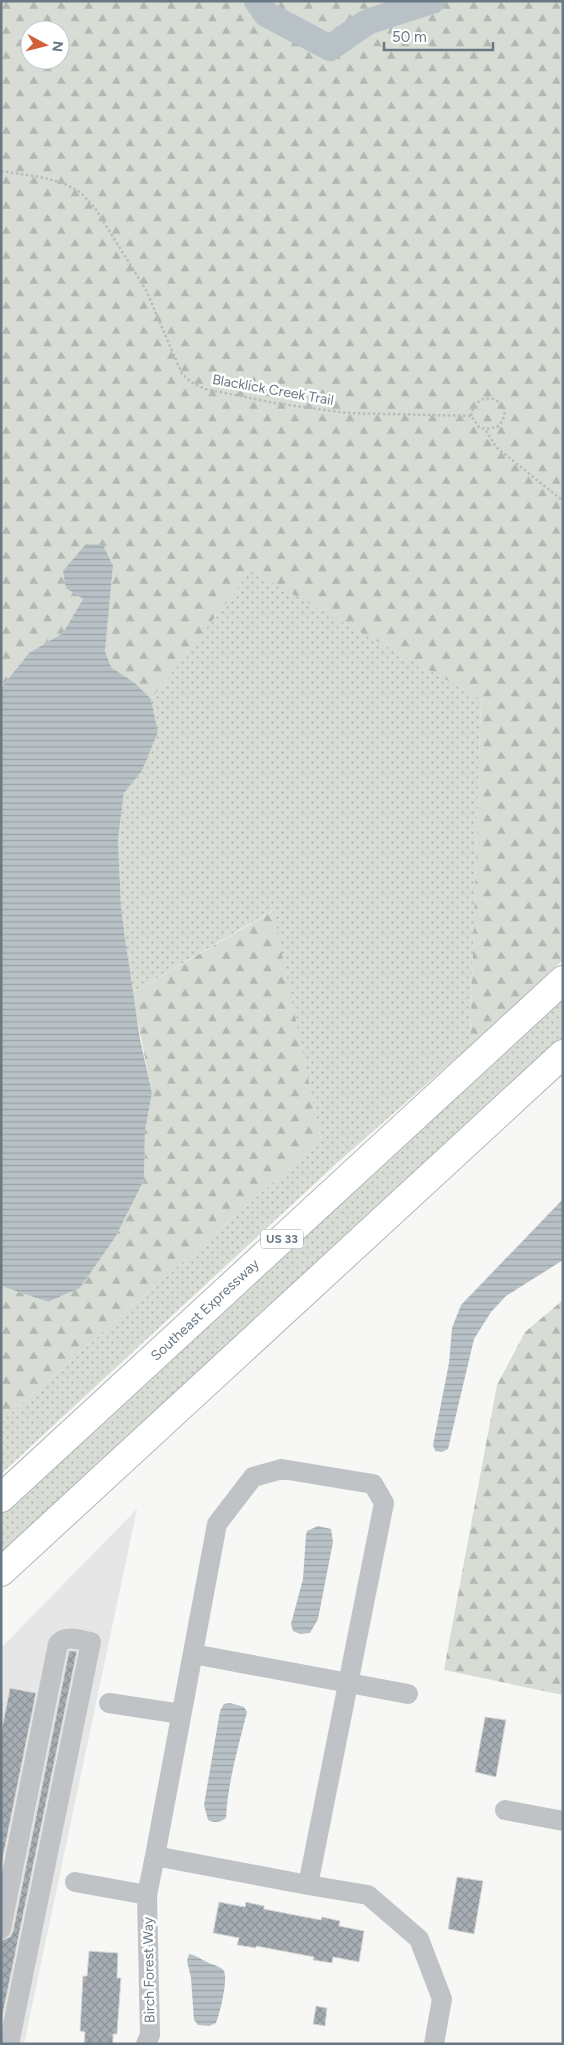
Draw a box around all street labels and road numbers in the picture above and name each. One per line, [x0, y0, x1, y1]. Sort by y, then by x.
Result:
street label: Blacklick Creek Trail [211, 371, 335, 409]
road number: US 33 [261, 1230, 303, 1248]
street label: Southeast Expressway [147, 1255, 263, 1364]
street label: Birch Forest Way [140, 1916, 158, 2023]

